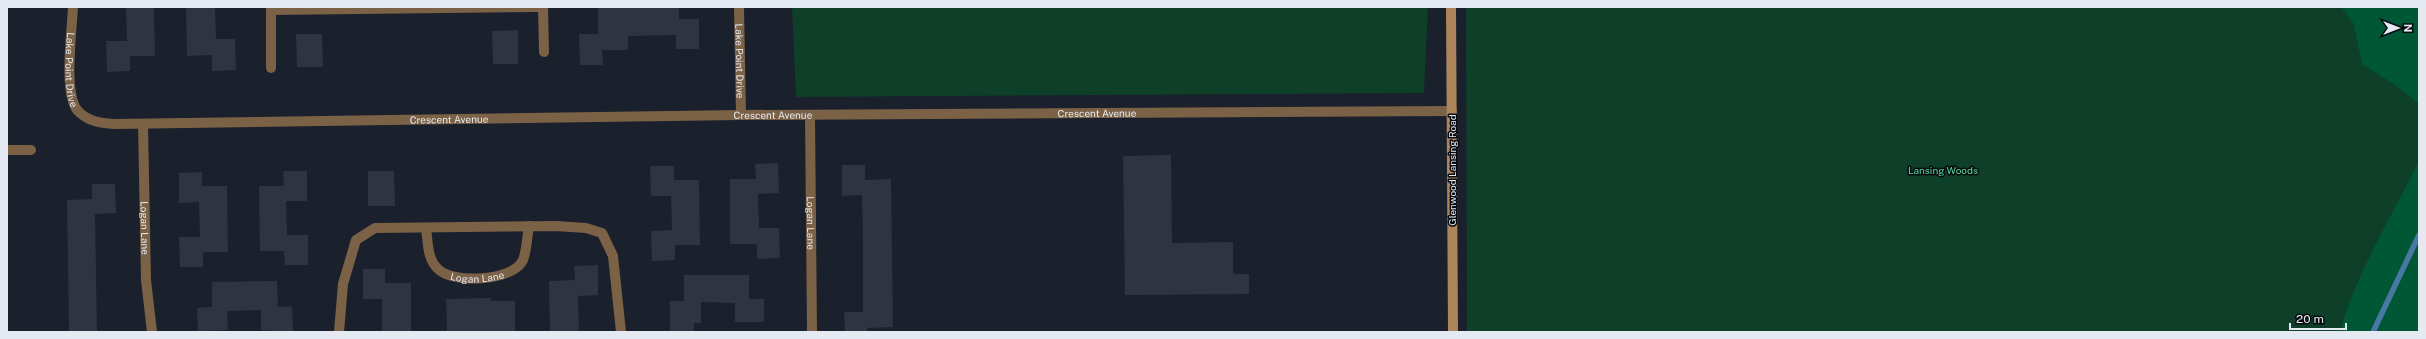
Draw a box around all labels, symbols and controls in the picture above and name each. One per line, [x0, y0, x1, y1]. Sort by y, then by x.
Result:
north arrow [2378, 8, 2418, 48]
street label: Lake Point Drive [733, 23, 747, 99]
text: N [2402, 24, 2414, 32]
street label: Lake Point Drive [63, 32, 81, 109]
street label: Crescent Avenue [1058, 107, 1137, 119]
street label: Crescent Avenue [733, 109, 813, 121]
street label: Crescent Avenue [409, 113, 489, 126]
street label: Glenwood Lansing Road [1446, 114, 1458, 226]
park label: Lansing Woods [1908, 164, 1978, 176]
street label: Logan Lane [805, 196, 817, 250]
street label: Logan Lane [138, 201, 152, 255]
street label: Logan Lane [449, 268, 506, 285]
scale bar [2290, 305, 2346, 331]
text: 20 m [2296, 312, 2324, 326]

